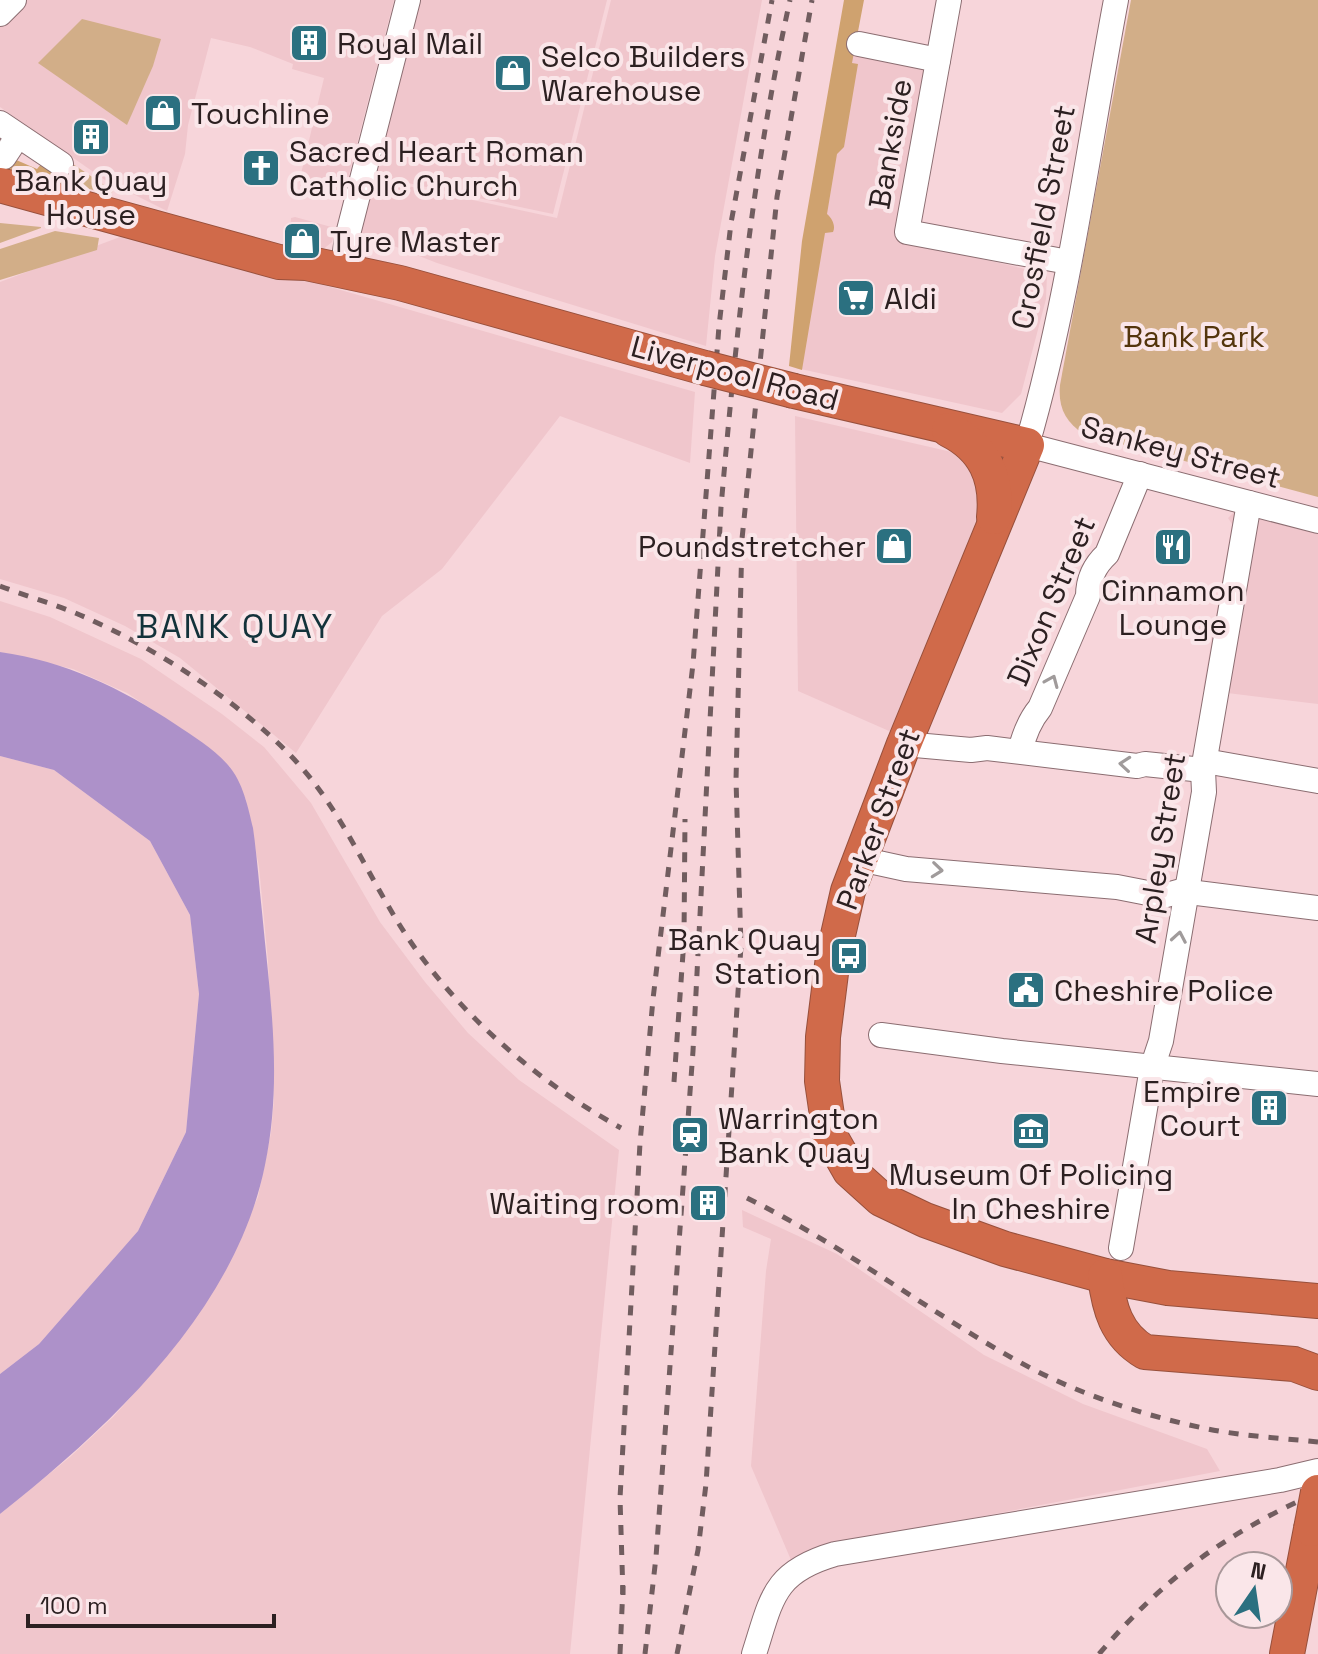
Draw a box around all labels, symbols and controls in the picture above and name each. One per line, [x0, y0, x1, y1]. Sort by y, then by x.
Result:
building icon: Royal Mail [288, 22, 330, 64]
place label: Royal Mail [337, 24, 483, 63]
place label: Selco Builders Warehouse [541, 37, 745, 110]
shop icon: Selco Builders Warehouse [492, 52, 534, 94]
street label: Bankside [859, 76, 921, 212]
shop icon: Touchline [142, 92, 184, 134]
place label: Touchline [191, 94, 330, 133]
street label: Crosfield Street [1002, 101, 1084, 333]
building icon: Bank Quay House [70, 116, 112, 158]
place label: Sacred Heart Roman Catholic Church [289, 132, 584, 205]
church icon: Sacred Heart Roman Catholic Church [240, 147, 282, 189]
place label: Bank Quay House [15, 161, 167, 234]
shop icon: Tyre Master [281, 220, 323, 262]
place label: Tyre Master [330, 222, 501, 261]
supermarket icon: Aldi [835, 277, 877, 319]
place label: Aldi [884, 279, 937, 318]
park label: Bank Park [1123, 317, 1265, 356]
street label: Liverpool Road [627, 327, 843, 419]
street label: Sankey Street [1077, 407, 1285, 497]
street label: Dixon Street [998, 510, 1104, 692]
shop icon: Poundstretcher [873, 525, 915, 567]
restaurant icon: Cinnamon Lounge [1152, 526, 1194, 568]
place label: Poundstretcher [638, 527, 866, 566]
place label: Cinnamon Lounge [1101, 571, 1245, 644]
district label: BANK QUAY [136, 605, 334, 648]
one-way arrow [1042, 675, 1058, 689]
street label: Parker Street [827, 723, 929, 915]
street label: Arpley Street [1126, 750, 1194, 946]
one-way arrow [1118, 756, 1131, 773]
one-way arrow [931, 862, 944, 879]
place label: Bank Quay Station [668, 920, 821, 993]
one-way arrow [1170, 930, 1187, 944]
bus stop icon: Bank Quay Station [828, 935, 870, 977]
public building icon: Cheshire Police [1005, 969, 1047, 1011]
place label: Cheshire Police [1054, 971, 1274, 1010]
place label: Empire Court [1143, 1072, 1241, 1145]
building icon: Empire Court [1248, 1087, 1290, 1129]
place label: Warrington Bank Quay [718, 1099, 879, 1172]
museum icon: Museum Of Policing In Cheshire [1010, 1110, 1052, 1152]
station icon: Warrington Bank Quay [669, 1114, 711, 1156]
place label: Museum Of Policing In Cheshire [889, 1155, 1173, 1228]
building icon: Waiting room [687, 1182, 729, 1224]
place label: Waiting room [489, 1184, 680, 1223]
north arrow [1214, 1550, 1294, 1630]
text: N [1248, 1555, 1269, 1586]
scale bar [28, 1578, 274, 1628]
text: 100 m [40, 1590, 108, 1621]

